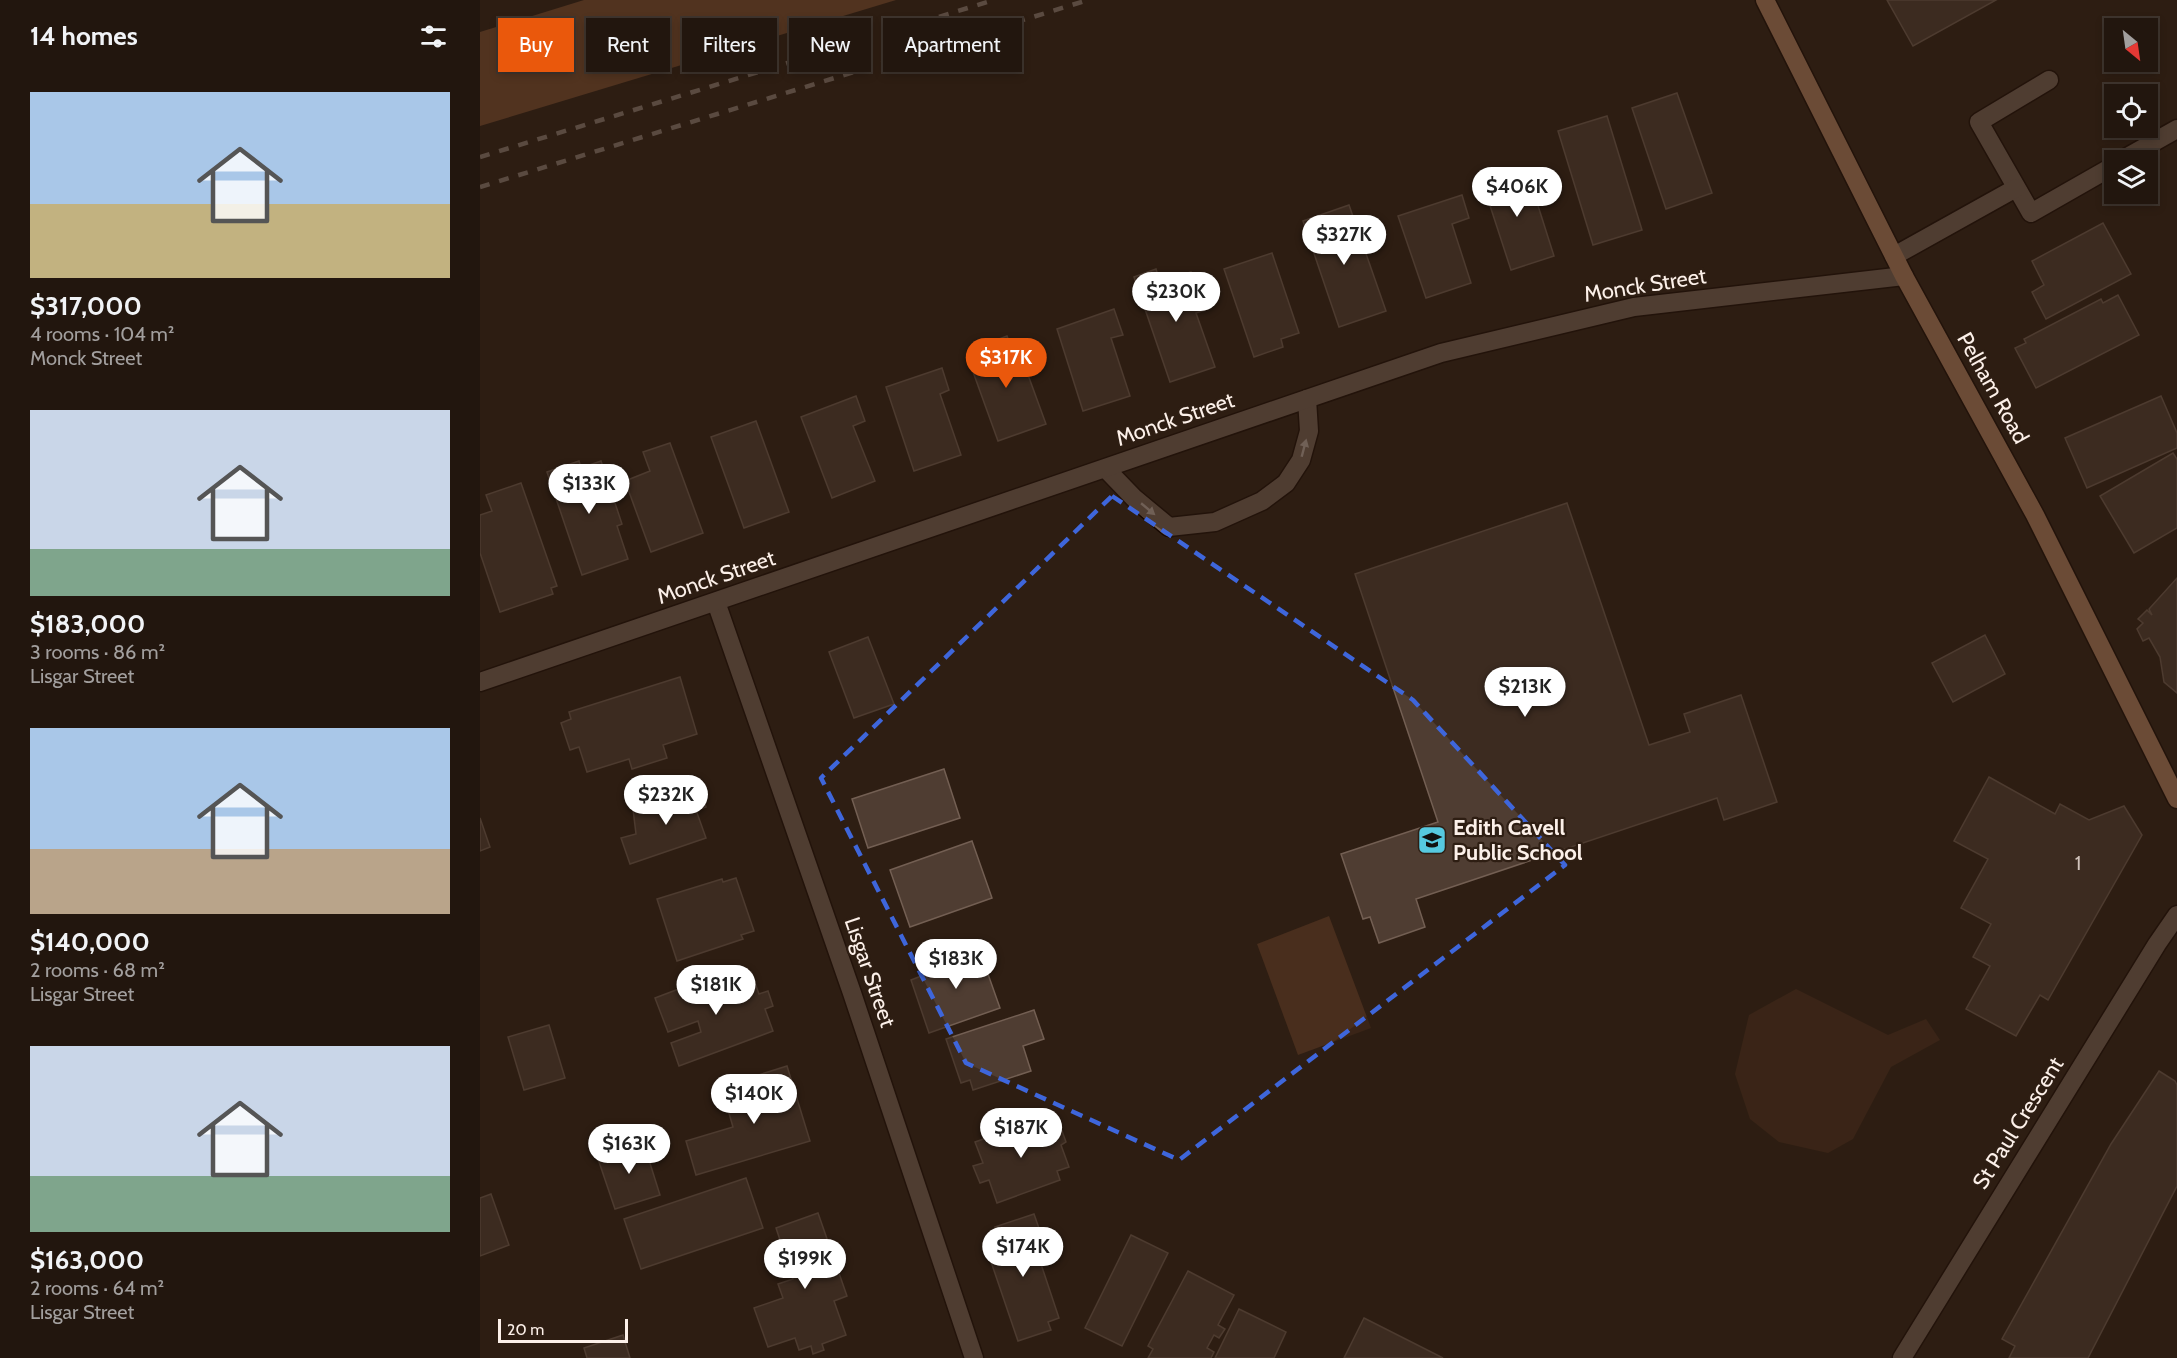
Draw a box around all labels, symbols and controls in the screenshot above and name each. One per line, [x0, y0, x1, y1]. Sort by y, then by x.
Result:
chip: Buy [498, 18, 574, 72]
chip: Rent [586, 18, 670, 72]
chip: Filters [682, 18, 777, 72]
chip: New [789, 18, 871, 72]
chip: Apartment [883, 18, 1022, 72]
north arrow [2104, 18, 2158, 72]
map controls [2104, 18, 2158, 204]
text: 14 homes [30, 20, 138, 52]
icon: filters [417, 20, 450, 53]
button: locate [2104, 84, 2158, 138]
icon: home [186, 131, 294, 239]
button: layers [2104, 150, 2158, 204]
pin: $406K [1475, 167, 1559, 218]
text: $406K [1486, 174, 1548, 198]
pin: $327K [1302, 215, 1386, 266]
text: $327K [1316, 222, 1372, 246]
street label: Monck Street [1582, 262, 1709, 308]
pin: $230K [1134, 272, 1218, 323]
text: $230K [1146, 279, 1206, 303]
text: $317,000 [30, 290, 142, 322]
text: 4 rooms · 104 m² [30, 322, 174, 346]
street label: Pelham Road [1951, 328, 2035, 448]
pin: $317K [964, 338, 1048, 389]
text: $317K [980, 345, 1032, 369]
text: Monck Street [30, 346, 142, 370]
street label: Monck Street [1112, 386, 1238, 452]
one-way arrow [1300, 439, 1310, 457]
icon: home [186, 449, 294, 557]
pin: $133K [547, 464, 631, 515]
text: $133K [562, 471, 616, 495]
one-way arrow [1140, 503, 1156, 516]
street label: Monck Street [653, 544, 779, 610]
text: $183,000 [30, 608, 145, 640]
text: 3 rooms · 86 m² [30, 640, 165, 664]
text: Lisgar Street [30, 664, 134, 688]
pin: $213K [1483, 667, 1567, 718]
text: $213K [1499, 674, 1551, 698]
icon: home [186, 767, 294, 875]
pin: $232K [624, 775, 708, 826]
text: $232K [638, 782, 694, 806]
place label: Edith Cavell Public School [1453, 814, 1583, 866]
school or university icon: Edith Cavell Public School [1416, 824, 1448, 856]
house number: 1 [2075, 851, 2081, 875]
street label: Lisgar Street [839, 913, 902, 1031]
text: $140,000 [30, 926, 150, 958]
pin: $183K [914, 939, 998, 990]
text: $183K [929, 946, 983, 970]
text: 2 rooms · 68 m² [30, 958, 165, 982]
pin: $181K [674, 965, 758, 1016]
text: $181K [691, 972, 741, 996]
text: Lisgar Street [30, 982, 134, 1006]
street label: St Paul Crescent [1967, 1052, 2070, 1194]
pin: $140K [712, 1074, 796, 1125]
text: $140K [725, 1081, 783, 1105]
icon: home [186, 1085, 294, 1193]
pin: $187K [979, 1108, 1063, 1159]
text: $187K [994, 1115, 1048, 1139]
pin: $163K [587, 1124, 671, 1175]
text: $163K [602, 1131, 656, 1155]
pin: $174K [981, 1227, 1065, 1278]
text: $174K [996, 1234, 1050, 1258]
pin: $199K [763, 1239, 847, 1290]
text: $163,000 [30, 1244, 144, 1276]
text: $199K [778, 1246, 832, 1270]
text: 2 rooms · 64 m² [30, 1276, 164, 1300]
text: Lisgar Street [30, 1300, 134, 1324]
scale bar [498, 1316, 628, 1344]
text: 20 m [507, 1320, 544, 1339]

